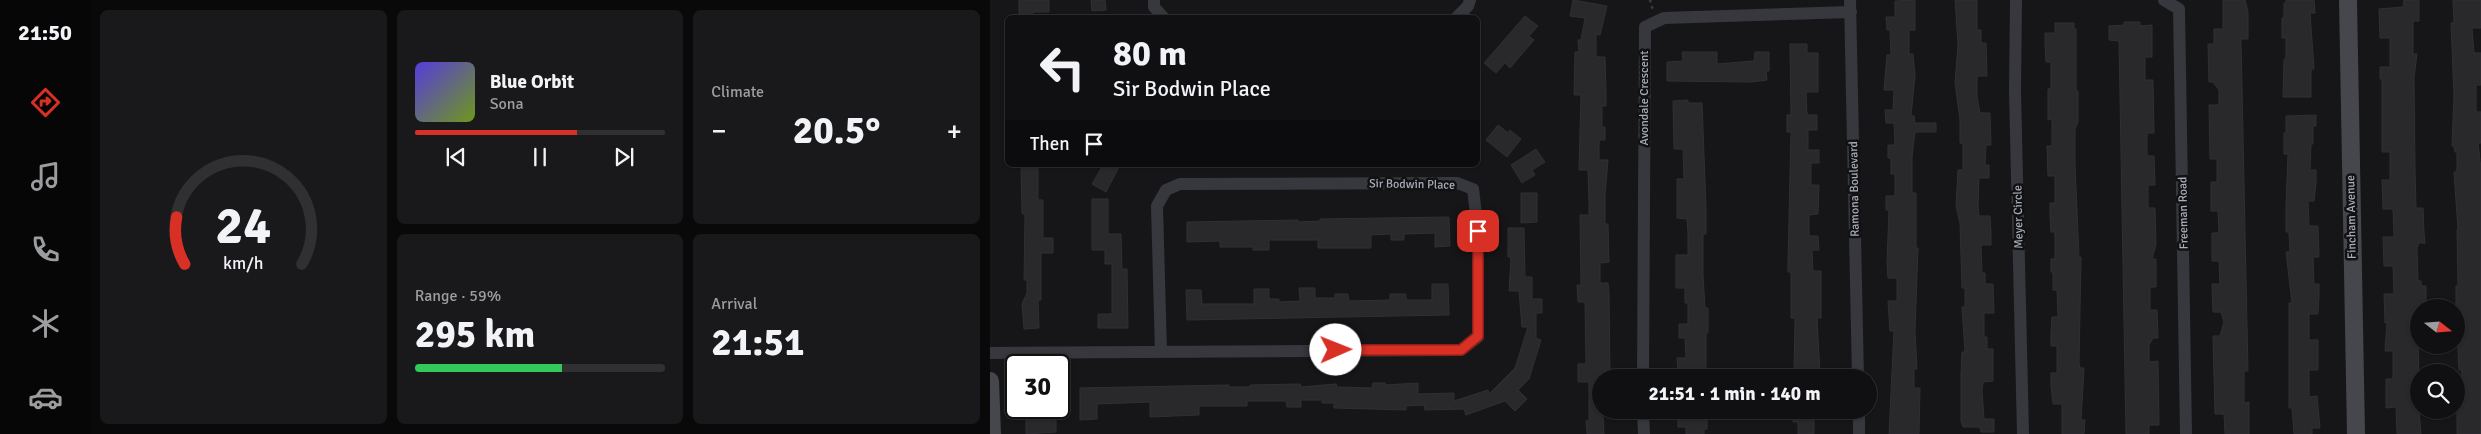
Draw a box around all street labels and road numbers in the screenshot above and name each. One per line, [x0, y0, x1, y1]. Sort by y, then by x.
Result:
street label: Avondale Crescent [1637, 51, 1652, 145]
street label: Ramona Boulevard [1846, 141, 1863, 237]
street label: Fincham Avenue [2343, 175, 2360, 259]
street label: Sir Bodwin Place [1369, 176, 1455, 193]
street label: Freeman Road [2175, 177, 2192, 249]
street label: Meyer Circle [2010, 185, 2027, 249]

